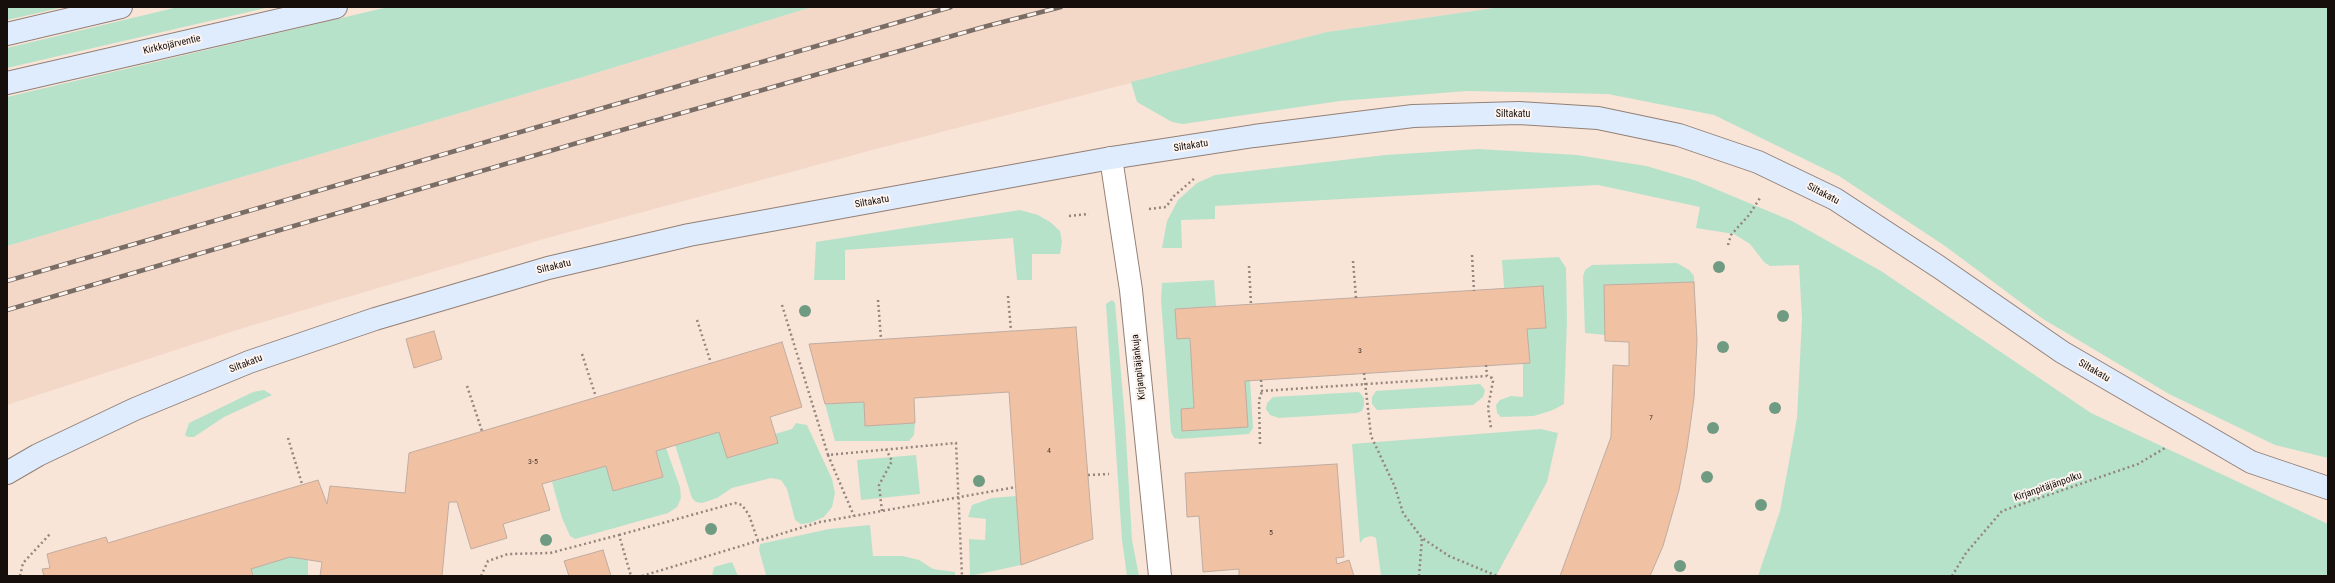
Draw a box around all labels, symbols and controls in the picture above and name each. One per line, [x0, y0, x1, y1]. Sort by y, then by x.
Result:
street label: Kirkkojärventie [142, 33, 202, 57]
street label: Siltakatu [1496, 108, 1530, 120]
street label: Siltakatu [1173, 137, 1209, 155]
street label: Siltakatu [1805, 181, 1841, 207]
street label: Siltakatu [854, 193, 890, 211]
street label: Siltakatu [536, 257, 572, 277]
street label: Kirjanpitäjänkuja [1130, 334, 1148, 400]
house number: 3 [1358, 346, 1362, 356]
street label: Siltakatu [228, 352, 264, 376]
street label: Siltakatu [2076, 357, 2112, 385]
house number: 7 [1649, 413, 1653, 423]
house number: 4 [1047, 446, 1051, 456]
house number: 3-5 [528, 457, 538, 467]
street label: Kirjanpitäjänpolku [2012, 470, 2084, 504]
house number: 5 [1269, 528, 1273, 538]

